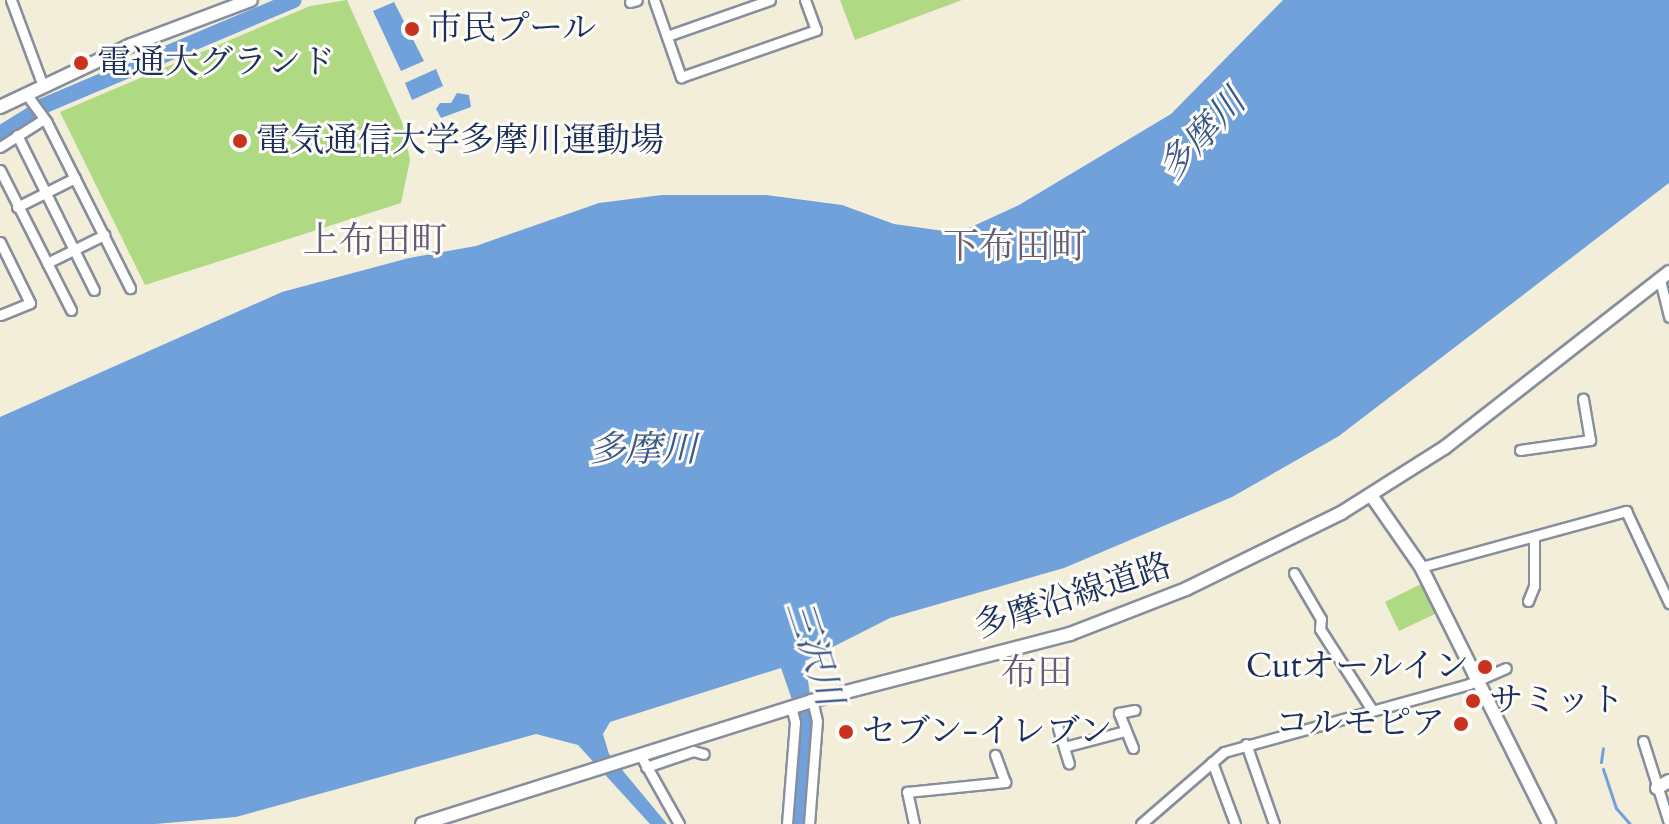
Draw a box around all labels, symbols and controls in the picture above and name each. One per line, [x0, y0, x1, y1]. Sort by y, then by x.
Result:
place label: 市民プール [428, 9, 597, 49]
marker: 市民プール [403, 20, 421, 38]
place label: 電通大グランド [97, 43, 335, 83]
marker: 電通大グランド [72, 54, 90, 72]
water label: 多摩川 [1149, 81, 1255, 189]
place label: 電気通信大学多摩川運動場 [256, 121, 664, 161]
marker: 電気通信大学多摩川運動場 [231, 132, 249, 150]
district label: 上布田町 [303, 219, 447, 263]
district label: 下布田町 [943, 225, 1087, 269]
water label: 多摩川 [589, 428, 697, 472]
street label: 多摩沿線道路 [970, 545, 1176, 647]
water label: 三沢川 [777, 595, 851, 711]
place label: Cutオールイン [1244, 647, 1469, 687]
district label: 布田 [1001, 651, 1073, 695]
marker: Cutオールイン [1476, 658, 1494, 676]
place label: サミット [1489, 681, 1625, 721]
marker: サミット [1464, 692, 1482, 710]
place label: コルモピア [1275, 704, 1445, 744]
place label: セブン-イレブン [862, 712, 1115, 752]
marker: コルモピア [1452, 715, 1470, 733]
marker: セブン-イレブン [837, 723, 855, 741]

